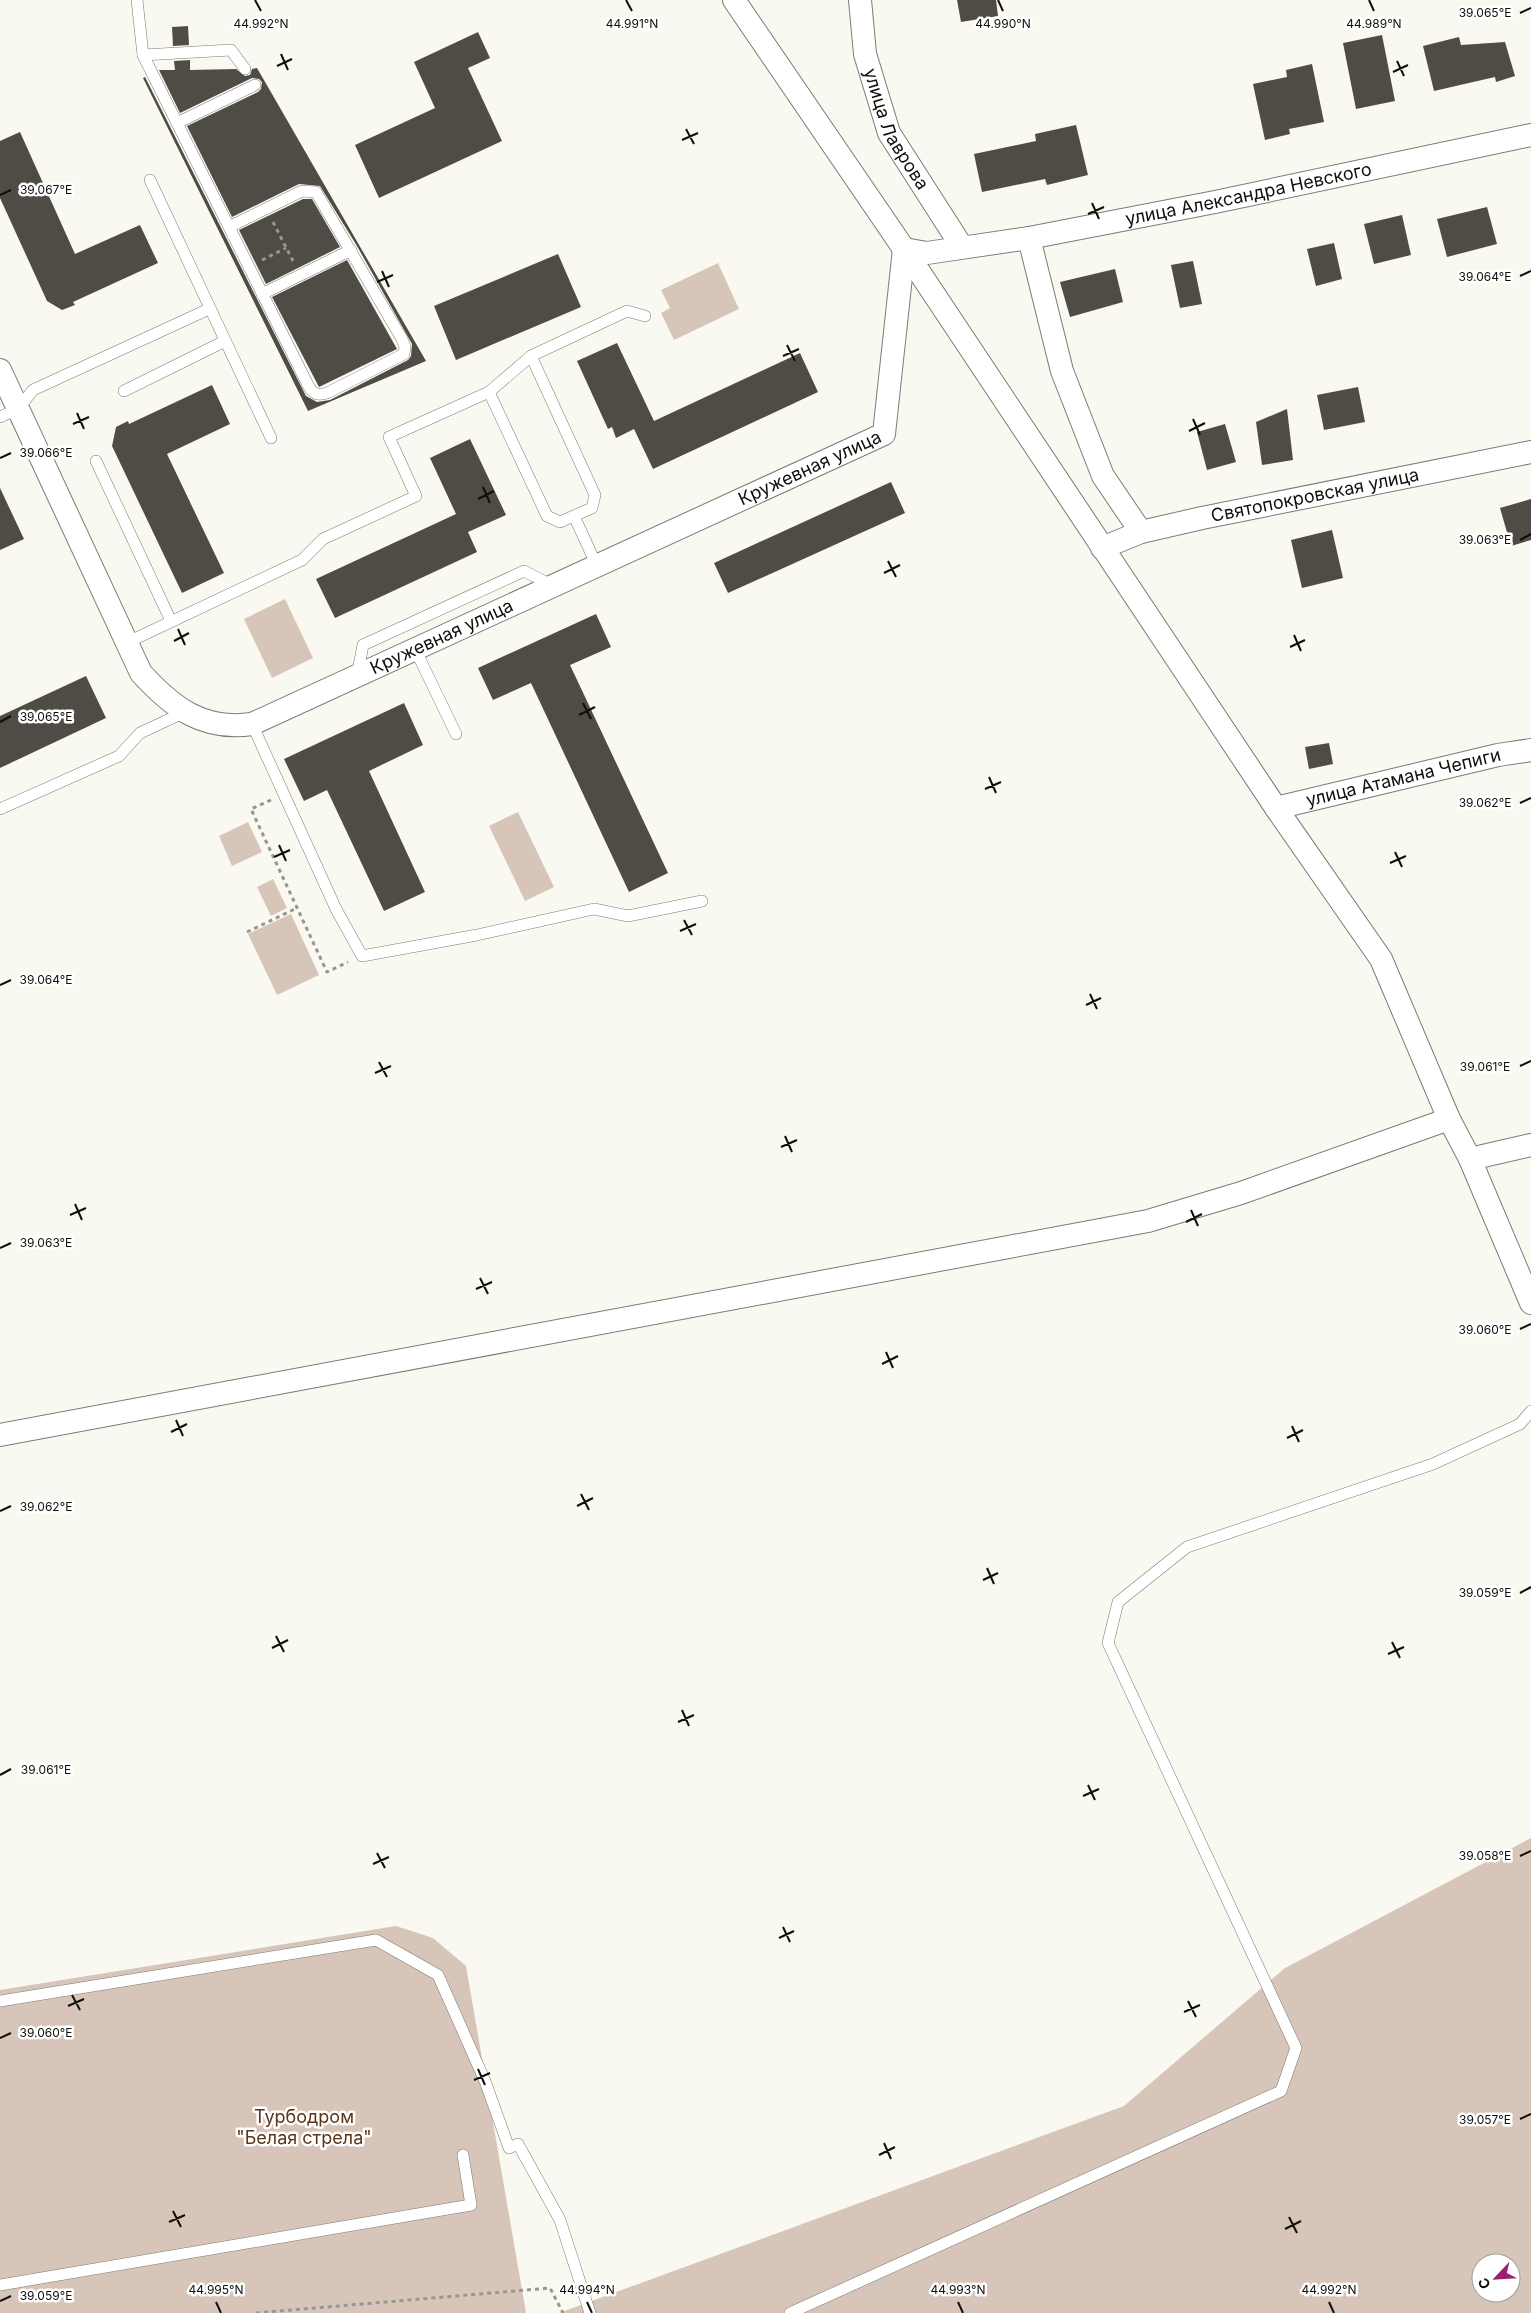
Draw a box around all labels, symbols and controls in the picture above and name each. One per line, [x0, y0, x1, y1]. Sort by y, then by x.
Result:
text: 39.065°E [1459, 5, 1511, 20]
text: 44.992°N [233, 16, 289, 31]
text: 44.991°N [606, 16, 658, 31]
text: 44.990°N [975, 16, 1031, 31]
text: 44.989°N [1346, 16, 1402, 31]
street label: улица Лаврова [860, 66, 933, 193]
street label: улица Александра Невского [1124, 158, 1373, 229]
text: 39.067°E [20, 182, 72, 197]
text: 39.064°E [1459, 269, 1511, 284]
street label: Кружевная улица [735, 426, 884, 509]
text: 39.066°E [20, 445, 72, 460]
street label: Святопокровская улица [1209, 464, 1421, 526]
text: 39.063°E [1459, 532, 1511, 547]
street label: Кружевная улица [367, 595, 516, 678]
text: 39.065°E [20, 709, 72, 724]
street label: улица Атамана Чепиги [1304, 744, 1503, 811]
text: 39.062°E [1459, 795, 1511, 810]
text: 39.064°E [20, 972, 72, 987]
text: 39.061°E [1460, 1059, 1510, 1074]
text: 39.063°E [20, 1235, 72, 1250]
text: 39.060°E [1459, 1322, 1511, 1337]
text: 39.062°E [20, 1499, 72, 1514]
text: 39.059°E [1459, 1585, 1511, 1600]
text: 39.061°E [21, 1762, 71, 1777]
text: 39.058°E [1459, 1848, 1511, 1863]
text: 39.060°E [20, 2025, 72, 2040]
park label: Турбодром "Белая стрела" [236, 2106, 372, 2148]
text: 39.057°E [1459, 2112, 1511, 2127]
north arrow [1471, 2253, 1521, 2303]
text: С [1474, 2275, 1494, 2292]
text: 44.995°N [188, 2282, 244, 2297]
text: 44.994°N [559, 2282, 615, 2297]
text: 44.993°N [930, 2282, 986, 2297]
text: 44.992°N [1301, 2282, 1357, 2297]
text: 39.059°E [20, 2288, 72, 2303]

